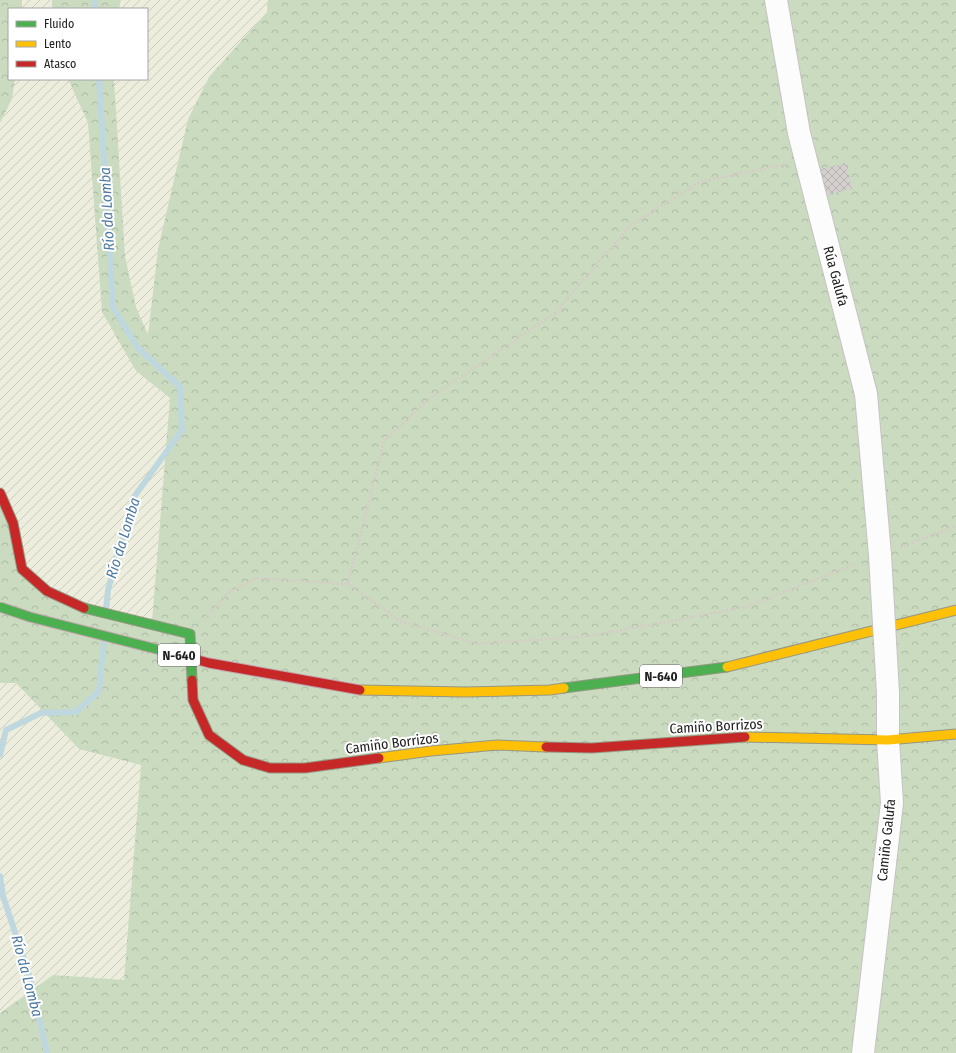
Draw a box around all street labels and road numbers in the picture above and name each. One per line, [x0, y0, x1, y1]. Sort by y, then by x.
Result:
street label: Rúa Galufa [819, 244, 852, 308]
road number: N-640 [158, 644, 200, 666]
road number: N-640 [640, 665, 682, 687]
street label: Camiño Borrizos [669, 716, 763, 737]
street label: Camiño Borrizos [345, 729, 439, 758]
street label: Camiño Galufa [874, 798, 899, 882]

